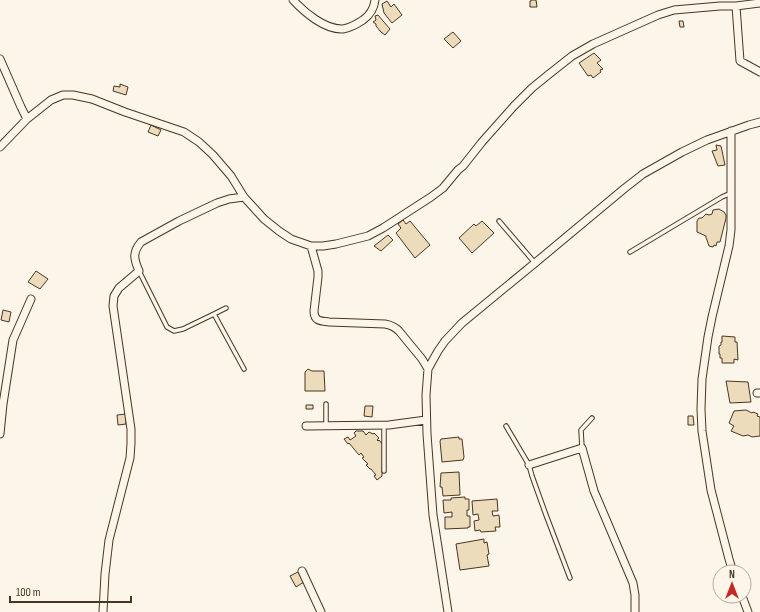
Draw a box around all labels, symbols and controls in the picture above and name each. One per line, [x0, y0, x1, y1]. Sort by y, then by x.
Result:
north arrow [712, 564, 752, 604]
text: N [729, 568, 735, 581]
scale bar [10, 578, 131, 604]
text: 100 m [16, 585, 41, 600]

